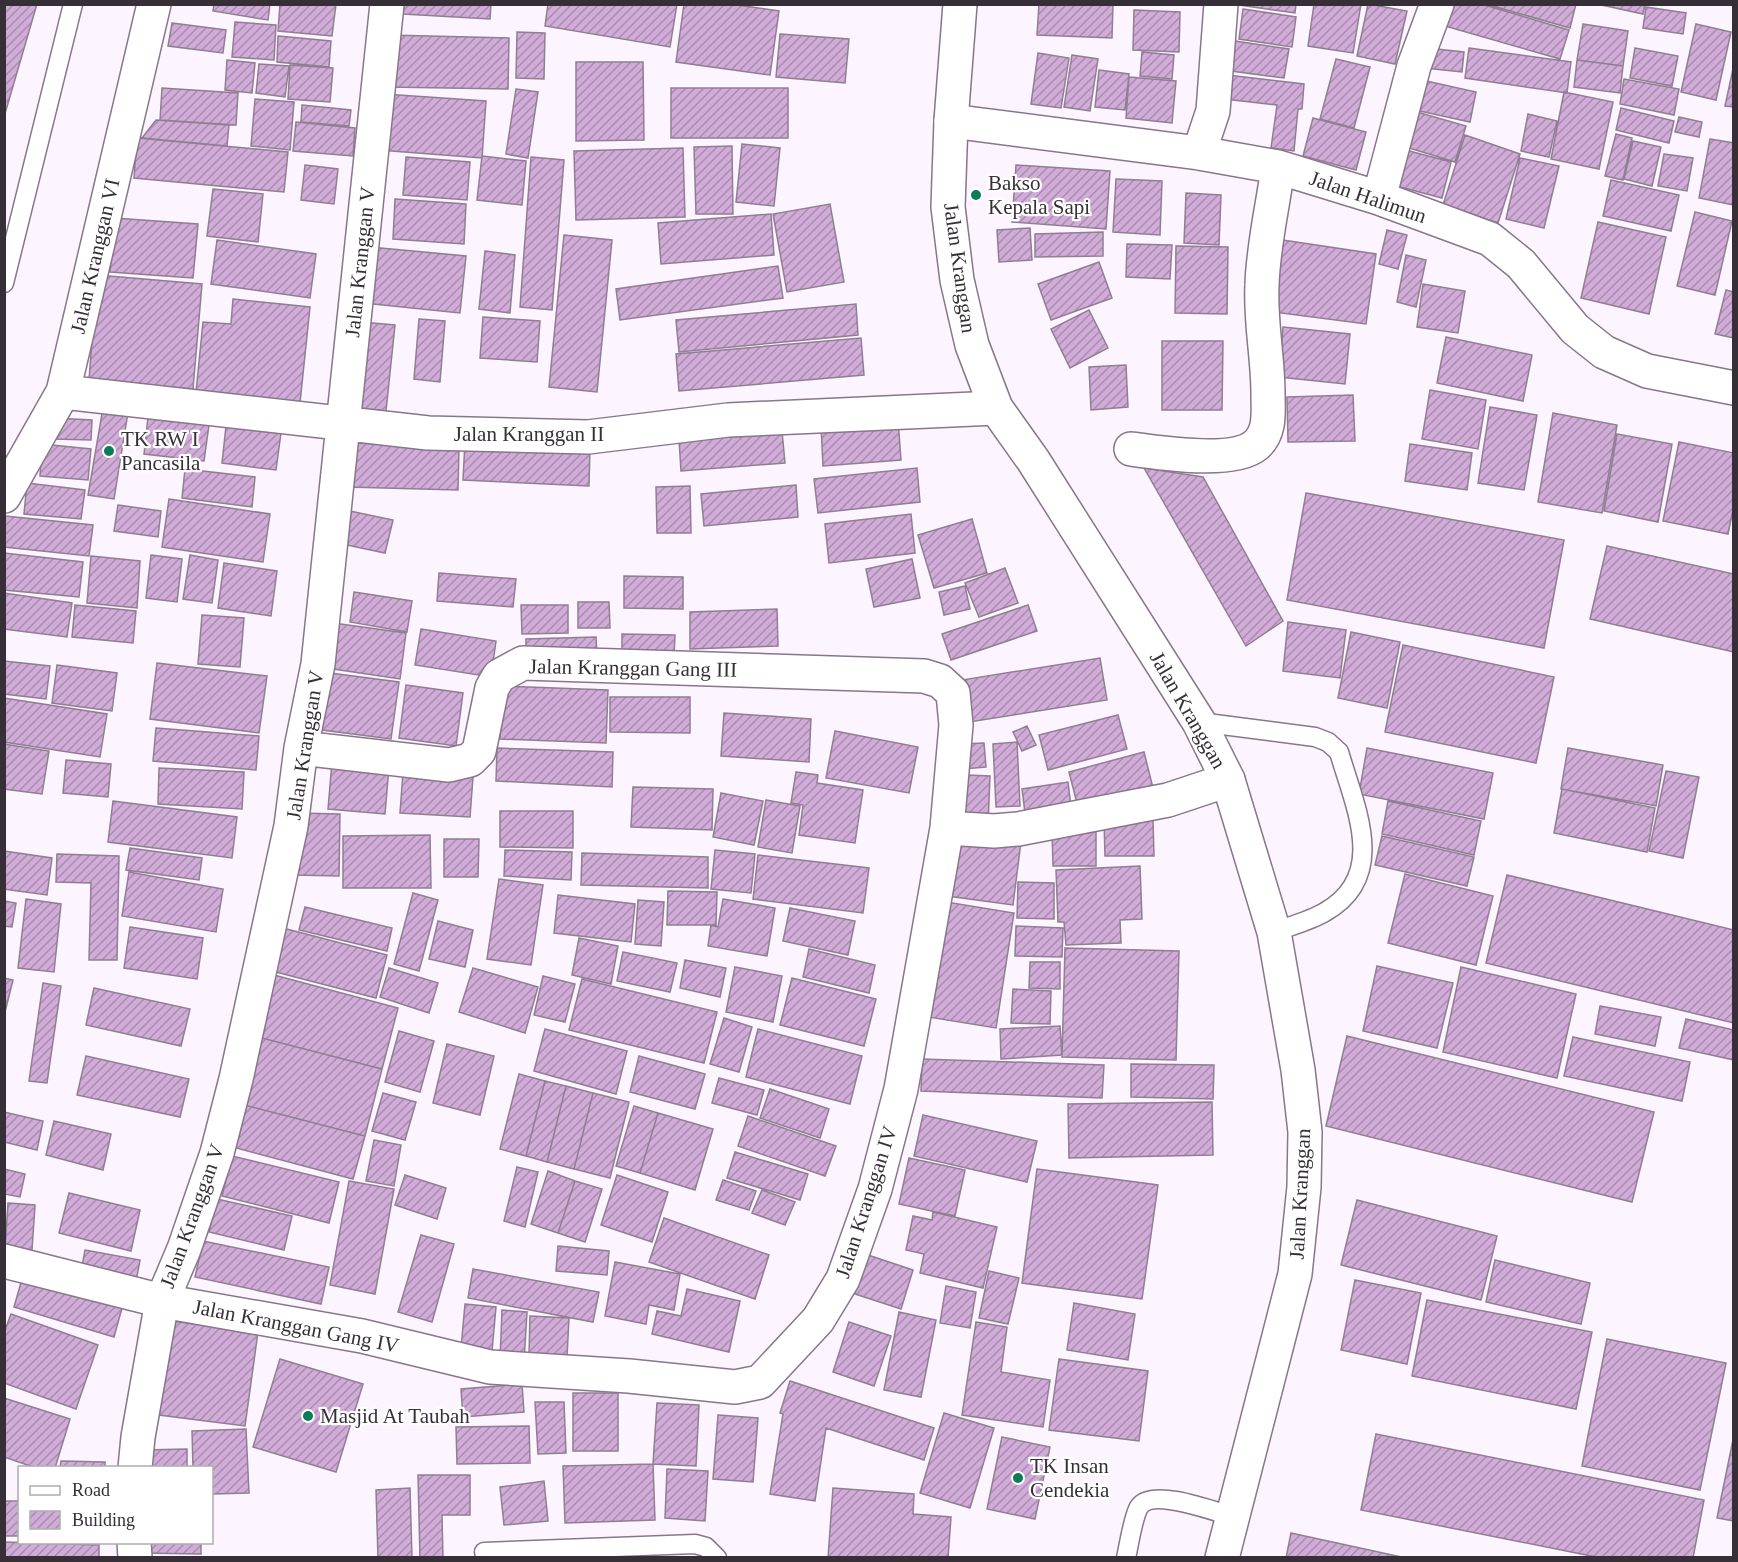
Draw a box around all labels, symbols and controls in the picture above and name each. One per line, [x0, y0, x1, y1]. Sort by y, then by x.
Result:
street label: Jalan Halimun [1306, 166, 1430, 228]
place label: Bakso Kepala Sapi [988, 171, 1090, 219]
street label: Jalan Kranggan VI [66, 176, 124, 336]
street label: Jalan Kranggan V [340, 186, 380, 338]
marker: Bakso Kepala Sapi [969, 188, 983, 202]
street label: Jalan Kranggan [939, 201, 981, 335]
street label: Jalan Kranggan II [454, 422, 604, 446]
place label: TK RW I Pancasila [121, 427, 201, 475]
marker: TK RW I Pancasila [102, 444, 116, 458]
street label: Jalan Kranggan [1145, 647, 1231, 773]
street label: Jalan Kranggan Gang III [529, 654, 737, 682]
street label: Jalan Kranggan V [281, 668, 329, 822]
street label: Jalan Kranggan IV [830, 1123, 902, 1281]
street label: Jalan Kranggan [1285, 1127, 1315, 1260]
street label: Jalan Kranggan V [155, 1141, 229, 1291]
street label: Jalan Kranggan Gang IV [191, 1294, 401, 1358]
place label: Masjid At Taubah [320, 1404, 470, 1428]
marker: Masjid At Taubah [301, 1409, 315, 1423]
place label: TK Insan Cendekia [1030, 1454, 1110, 1502]
legend [18, 1466, 213, 1544]
marker: TK Insan Cendekia [1011, 1471, 1025, 1485]
text: Road [72, 1480, 110, 1500]
text: Building [72, 1510, 135, 1530]

